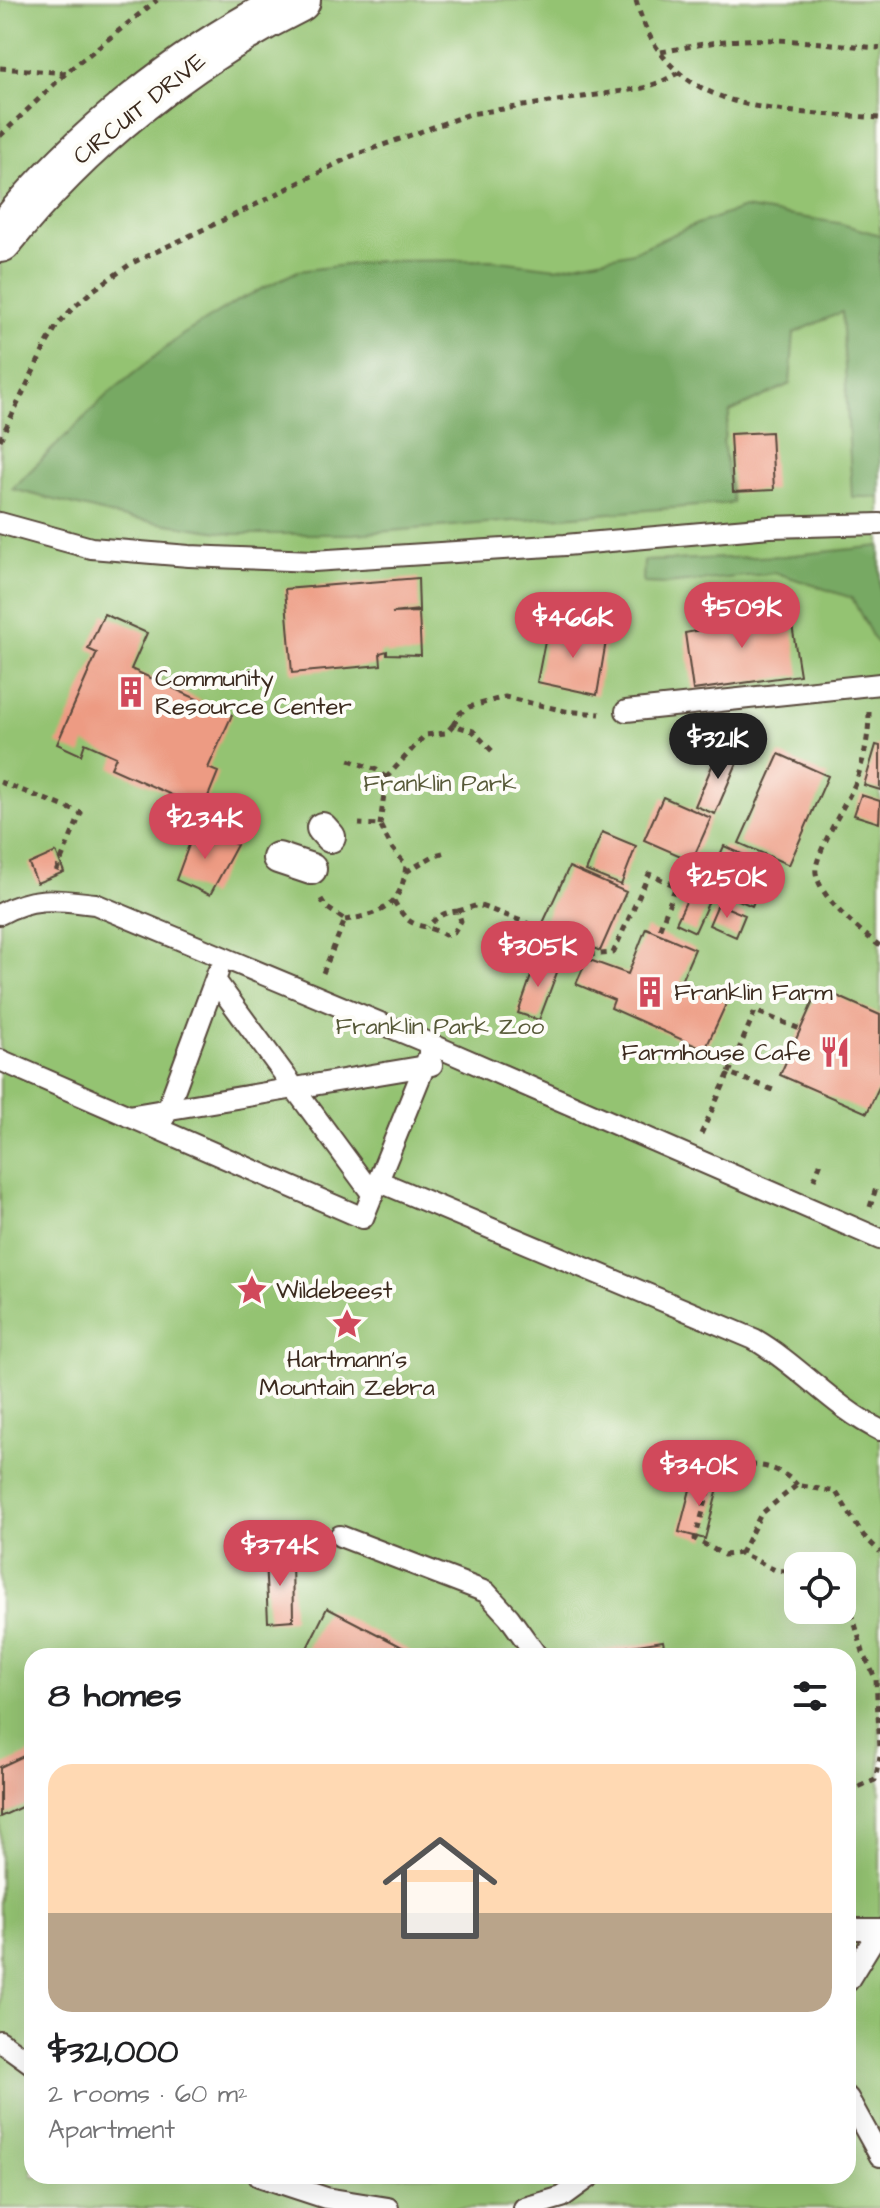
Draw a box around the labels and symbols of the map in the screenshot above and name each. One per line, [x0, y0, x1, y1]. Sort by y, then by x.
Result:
street label: CIRCUIT DRIVE [66, 45, 213, 173]
pin: $509K [686, 582, 798, 650]
pin: $466K [517, 592, 629, 660]
place label: Community Resource Center [155, 662, 352, 724]
building icon: Community Resource Center [114, 675, 148, 709]
pin: $321K [662, 713, 774, 781]
park label: Franklin Park [363, 767, 517, 801]
pin: $234K [149, 793, 261, 861]
pin: $250K [671, 852, 783, 920]
pin: $305K [482, 921, 594, 989]
building icon: Franklin Farm [633, 975, 667, 1009]
place label: Franklin Farm [674, 976, 833, 1010]
park label: Franklin Park Zoo [336, 1010, 545, 1044]
restaurant icon: Farmhouse Cafe [818, 1035, 852, 1069]
place label: Farmhouse Cafe [622, 1036, 811, 1070]
place icon: Wildebeest [235, 1273, 269, 1307]
place label: Wildebeest [276, 1274, 393, 1308]
place icon: Hartmann's Mountain Zebra [330, 1307, 364, 1341]
place label: Hartmann's Mountain Zebra [259, 1343, 435, 1405]
pin: $340K [643, 1440, 755, 1508]
pin: $374K [224, 1520, 336, 1588]

